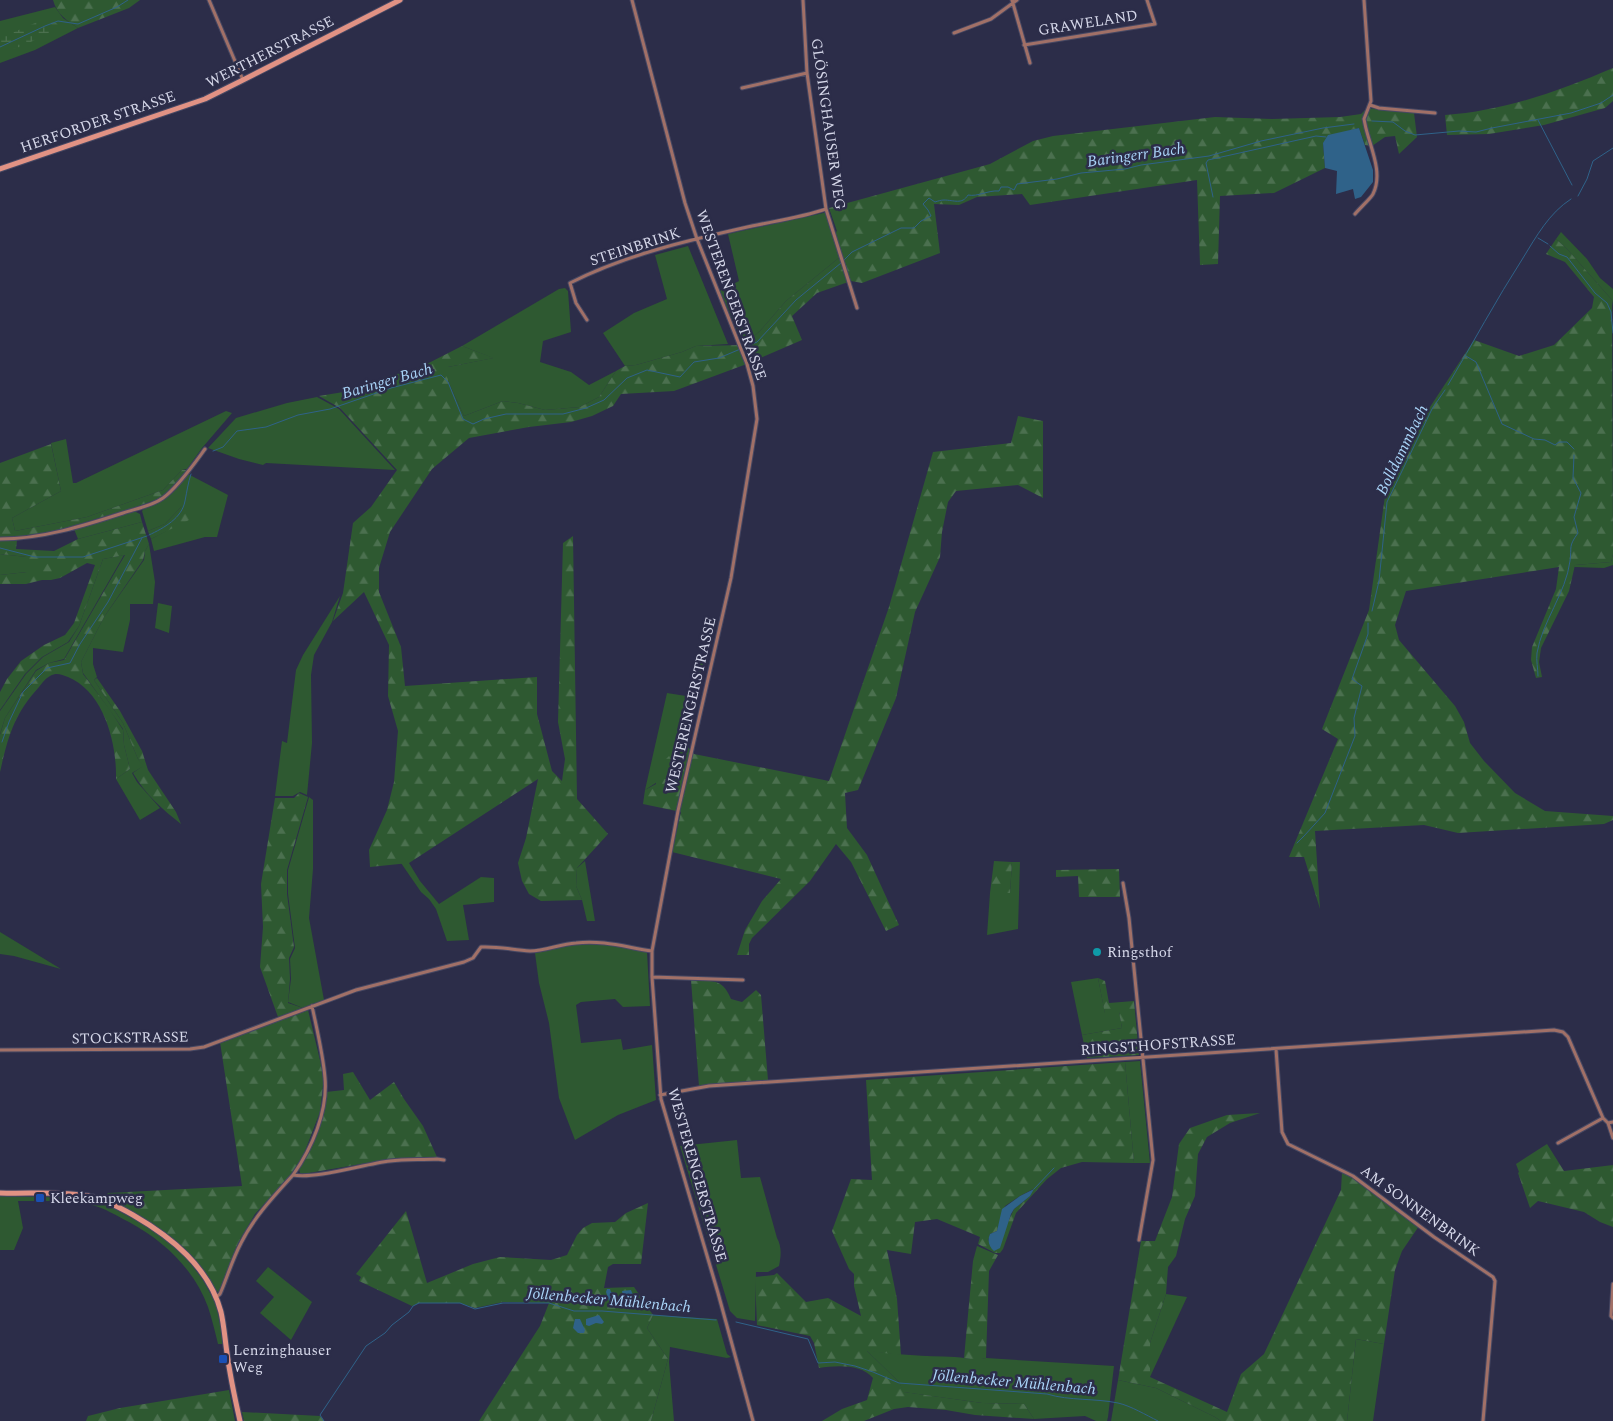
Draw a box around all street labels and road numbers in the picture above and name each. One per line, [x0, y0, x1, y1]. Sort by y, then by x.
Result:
street label: GRAWELAND [1037, 4, 1139, 42]
street label: WERTHERSTRASSE [202, 10, 338, 94]
street label: GLÖSINGHAUSER WEG [805, 37, 851, 211]
street label: HERFORDER STRASSE [17, 85, 179, 159]
street label: WESTERENGERSTRASSE [689, 206, 773, 384]
street label: STEINBRINK [587, 222, 683, 272]
street label: WESTERENGERSTRASSE [660, 615, 722, 795]
street label: STOCKSTRASSE [71, 1025, 189, 1051]
street label: RINGSTHOFSTRASSE [1080, 1028, 1236, 1062]
street label: WESTERENGERSTRASSE [661, 1085, 733, 1265]
street label: AM SONNENBRINK [1355, 1160, 1485, 1262]

